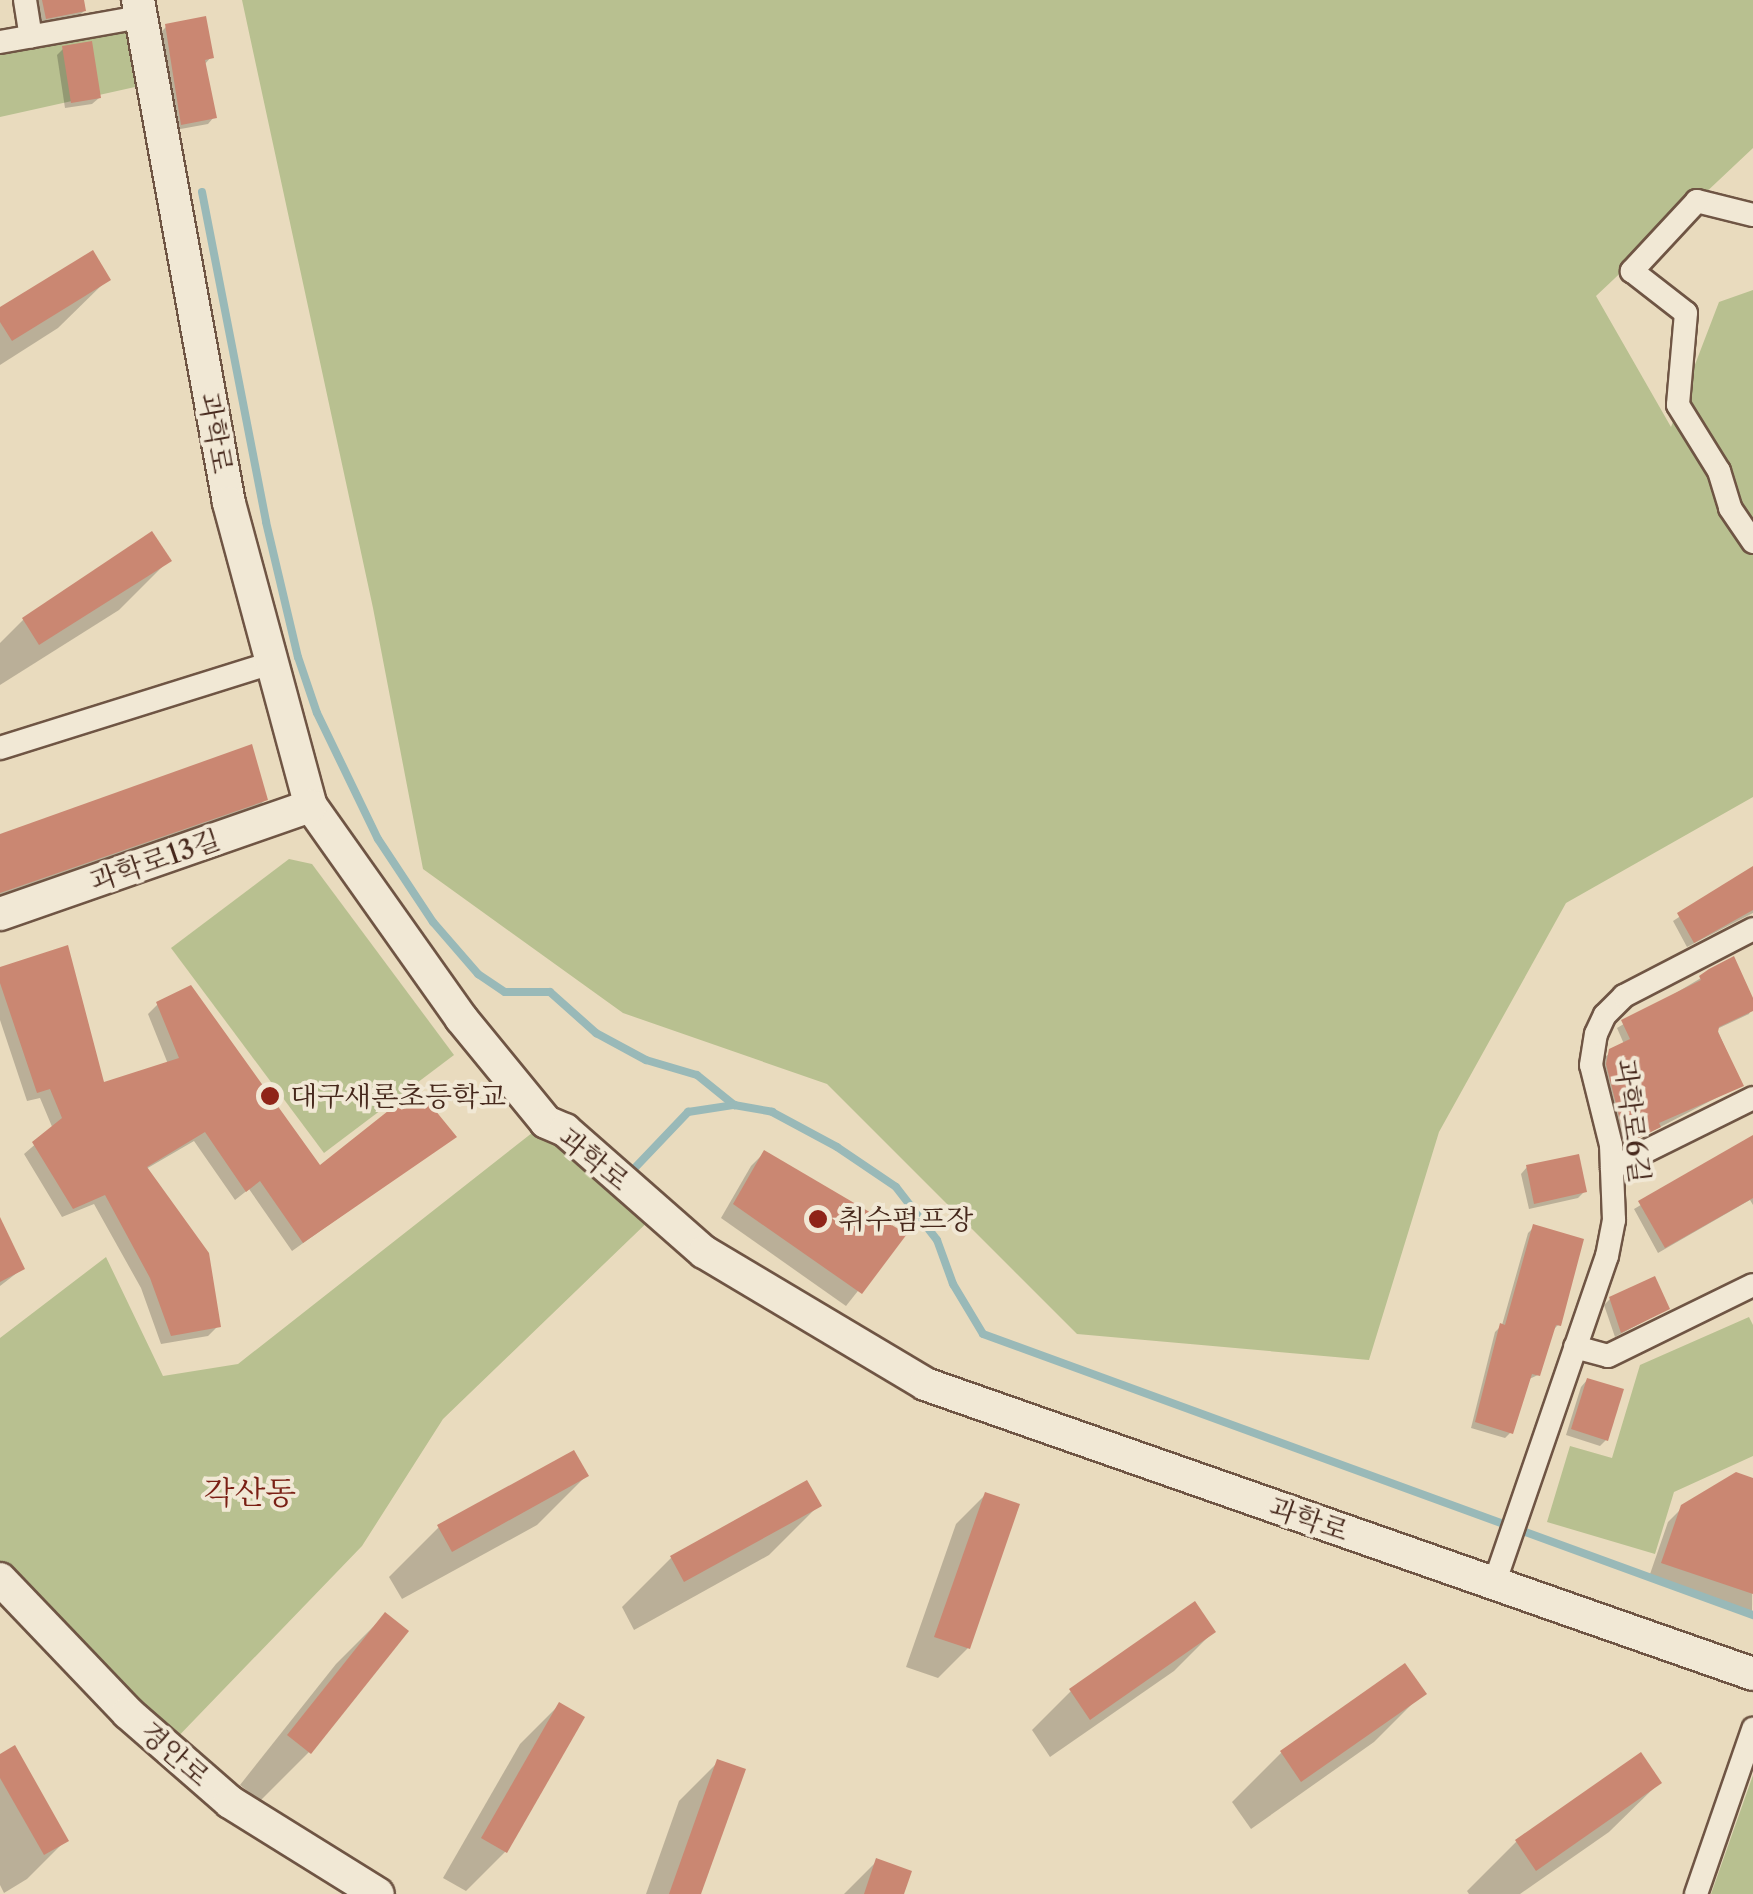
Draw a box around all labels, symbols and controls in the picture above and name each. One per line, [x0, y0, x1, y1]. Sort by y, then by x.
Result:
street label: 과학로 [192, 390, 240, 476]
street label: 과학로13길 [86, 822, 224, 898]
street label: 과학로6길 [1609, 1057, 1657, 1185]
place label: 대구새론초등학교 [290, 1079, 506, 1113]
marker: 대구새론초등학교 [259, 1085, 281, 1107]
street label: 과학로 [552, 1120, 636, 1198]
place label: 취수펌프장 [838, 1202, 973, 1236]
marker: 취수펌프장 [807, 1208, 829, 1230]
district label: 각산동 [204, 1474, 296, 1512]
street label: 과학로 [1265, 1490, 1353, 1548]
street label: 경안로 [133, 1715, 217, 1793]

